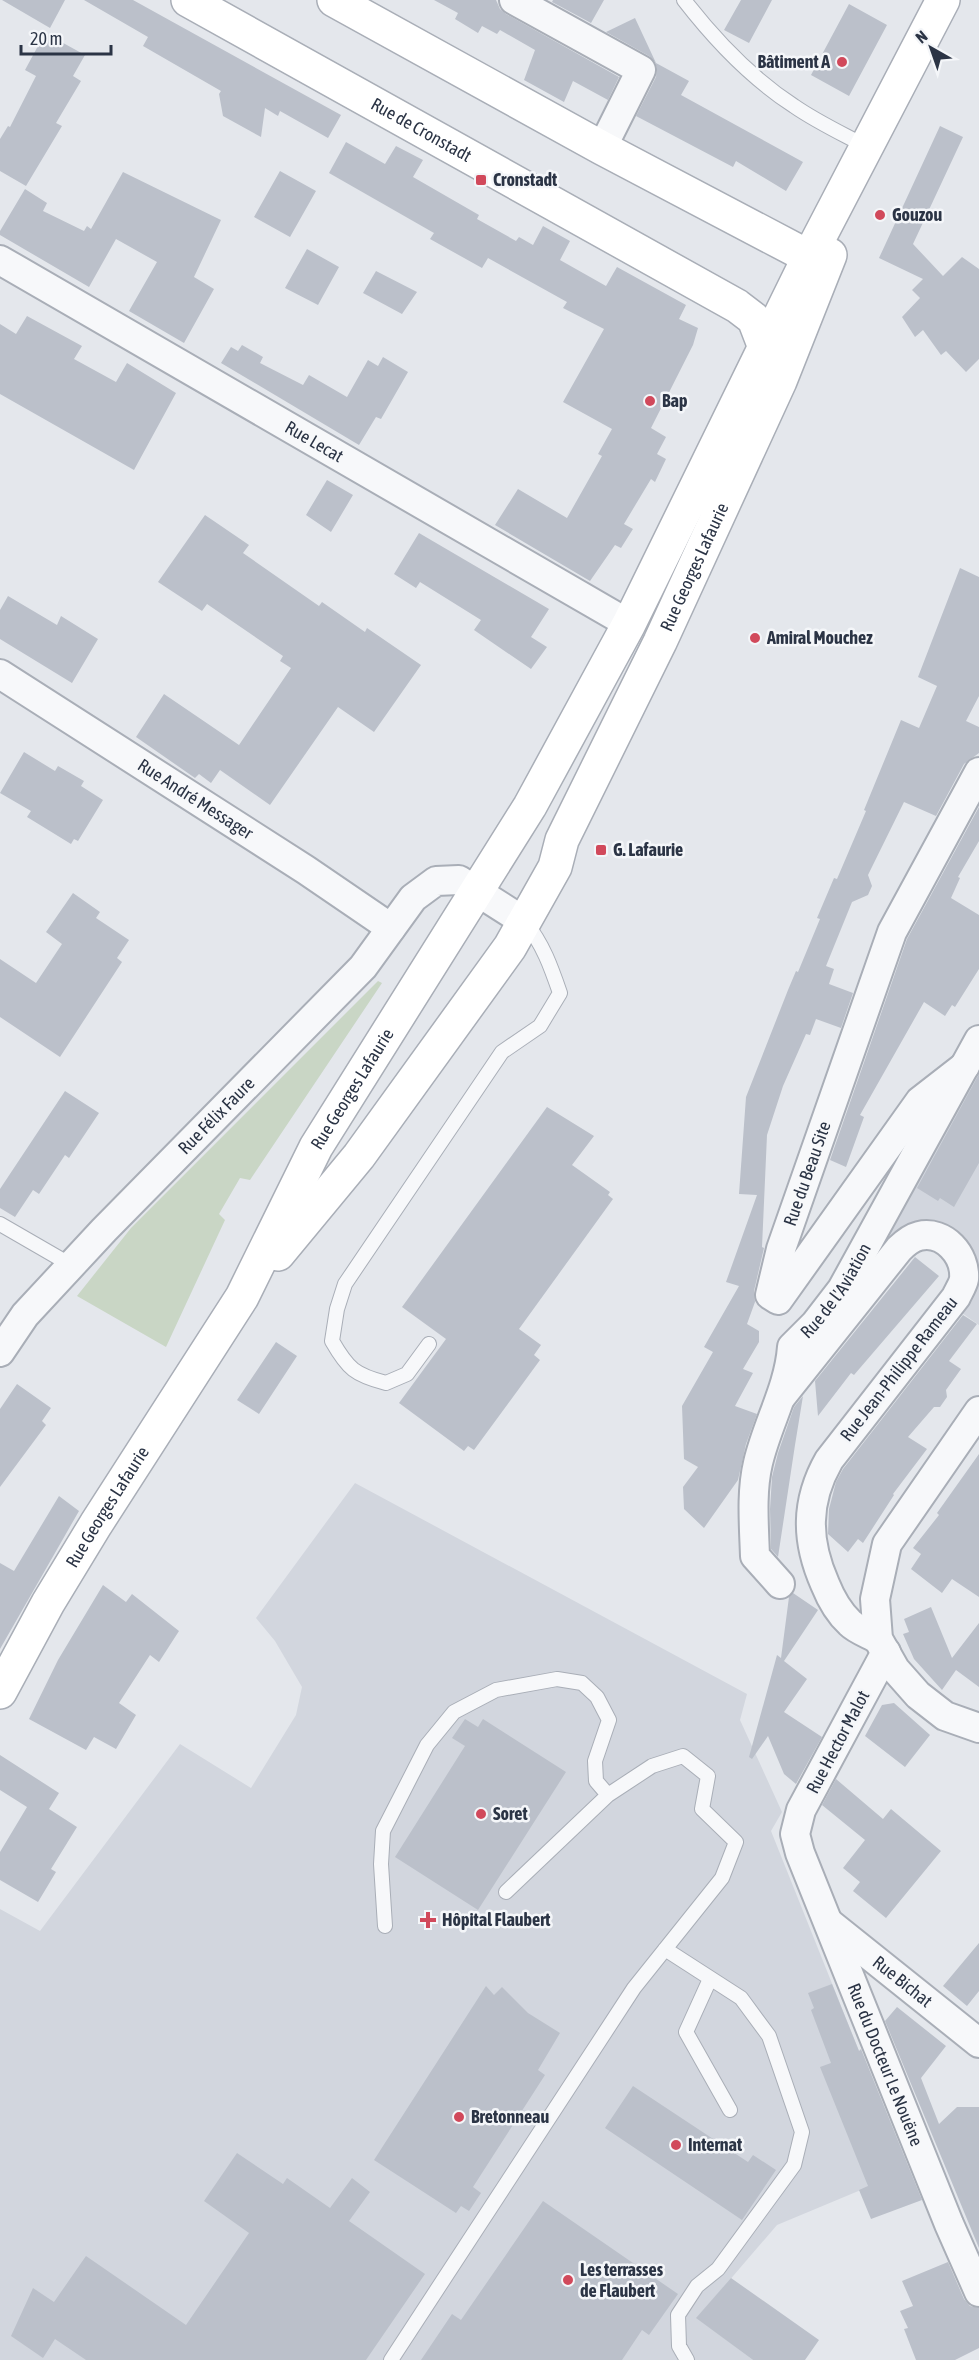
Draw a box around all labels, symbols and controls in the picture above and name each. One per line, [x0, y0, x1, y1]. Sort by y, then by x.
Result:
scale bar [21, 18, 111, 56]
north arrow [901, 18, 961, 78]
text: N [912, 27, 931, 46]
text: 20 m [30, 28, 62, 49]
place label: Bâtiment A [757, 51, 830, 72]
marker: Bâtiment A [835, 55, 849, 69]
street label: Rue de Cronstadt [368, 93, 475, 166]
place label: Cronstadt [493, 169, 558, 190]
marker: Cronstadt [474, 173, 488, 187]
place label: Gouzou [892, 204, 942, 225]
marker: Gouzou [873, 208, 887, 222]
place label: Bap [662, 390, 687, 411]
marker: Bap [643, 394, 657, 408]
street label: Rue Lecat [282, 416, 347, 466]
street label: Rue Georges Lafaurie [655, 500, 732, 634]
place label: Amiral Mouchez [766, 627, 873, 648]
marker: Amiral Mouchez [748, 631, 762, 645]
street label: Rue André Messager [134, 754, 258, 844]
place label: G. Lafaurie [613, 839, 683, 860]
marker: G. Lafaurie [594, 843, 608, 857]
street label: Rue Georges Lafaurie [306, 1025, 398, 1153]
street label: Rue Félix Faure [174, 1073, 259, 1158]
street label: Rue du Beau Site [779, 1118, 835, 1229]
street label: Rue de l'Aviation [796, 1239, 875, 1342]
street label: Rue Jean-Philippe Rameau [836, 1292, 962, 1445]
street label: Rue Georges Lafaurie [61, 1443, 153, 1571]
street label: Rue Hector Malot [802, 1687, 873, 1797]
place label: Soret [493, 1803, 529, 1824]
marker: Soret [474, 1807, 488, 1821]
place label: Hôpital Flaubert [442, 1909, 551, 1930]
marker: Hôpital Flaubert [419, 1911, 437, 1929]
street label: Rue Bichat [869, 1951, 937, 2011]
street label: Rue du Docteur Le Nouëne [843, 1980, 928, 2149]
place label: Bretonneau [471, 2106, 549, 2127]
marker: Bretonneau [452, 2110, 466, 2124]
place label: Internat [688, 2134, 743, 2155]
marker: Internat [669, 2138, 683, 2152]
place label: Les terrasses de Flaubert [580, 2259, 664, 2301]
marker: Les terrasses de Flaubert [561, 2273, 575, 2287]

